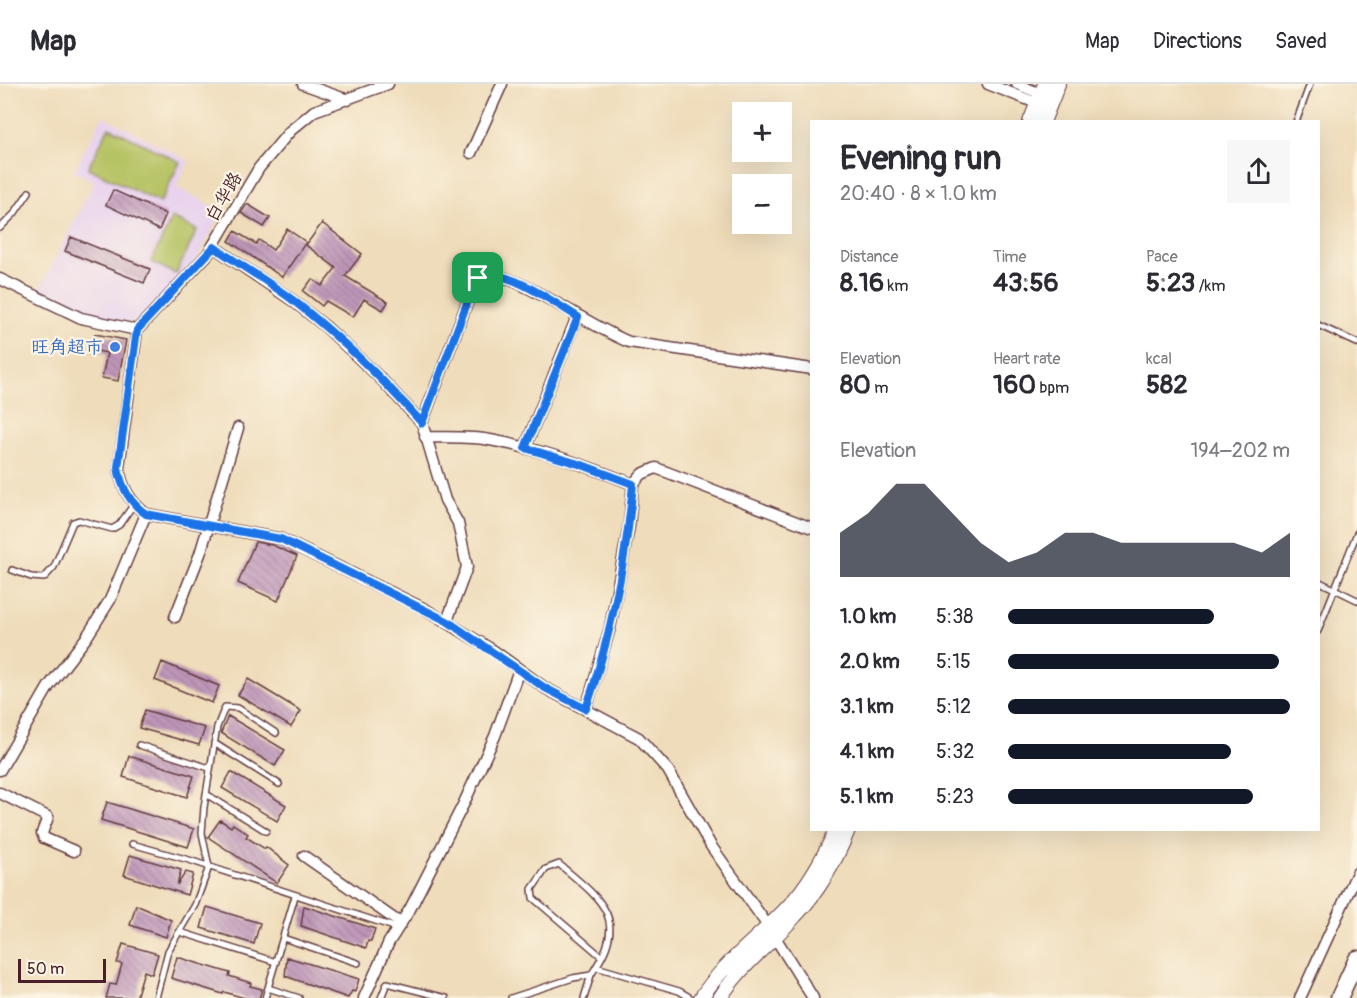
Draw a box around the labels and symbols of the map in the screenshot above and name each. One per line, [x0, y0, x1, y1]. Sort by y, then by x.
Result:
street label: 白华路 [201, 168, 247, 226]
pin [452, 252, 503, 303]
place label: 旺角超市 [31, 336, 103, 359]
marker: 旺角超市 [108, 340, 122, 354]
scale bar [18, 956, 106, 984]

